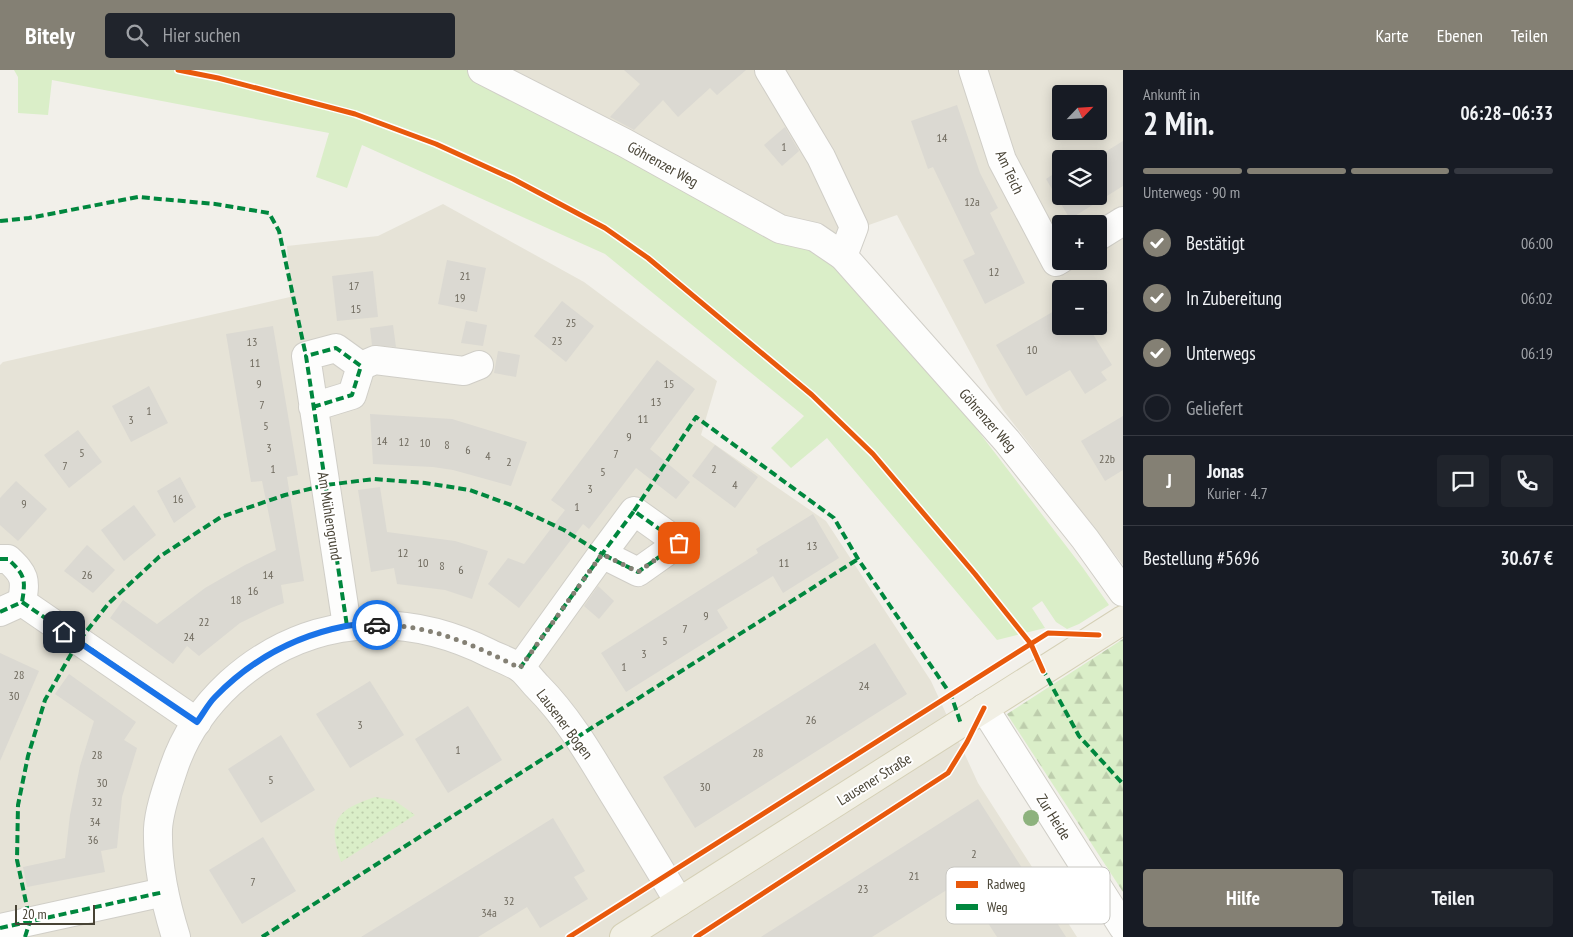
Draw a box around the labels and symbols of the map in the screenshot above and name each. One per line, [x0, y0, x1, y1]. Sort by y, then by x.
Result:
north arrow [1052, 85, 1108, 140]
house number: 14 [937, 130, 948, 145]
street label: Göhrenzer Weg [624, 137, 702, 191]
house number: 1 [781, 139, 787, 154]
street label: Am Teich [992, 147, 1028, 197]
house number: 12a [964, 194, 980, 209]
house number: 12 [989, 264, 999, 279]
house number: 21 [460, 268, 470, 283]
house number: 17 [349, 278, 359, 293]
house number: 19 [455, 290, 465, 305]
house number: 15 [351, 301, 361, 316]
house number: 25 [566, 315, 576, 330]
house number: 23 [552, 333, 562, 348]
house number: 13 [247, 334, 257, 349]
house number: 10 [1027, 342, 1037, 357]
house number: 11 [250, 355, 260, 370]
house number: 9 [256, 376, 262, 391]
house number: 15 [664, 376, 674, 391]
street label: Göhrenzer Weg [955, 384, 1021, 456]
house number: 13 [651, 394, 661, 409]
house number: 7 [259, 397, 265, 412]
house number: 1 [146, 403, 152, 418]
house number: 11 [638, 411, 648, 426]
house number: 3 [128, 412, 134, 427]
house number: 5 [263, 418, 269, 433]
house number: 9 [626, 429, 632, 444]
house number: 14 [377, 433, 388, 448]
house number: 12 [399, 434, 409, 449]
house number: 10 [420, 435, 430, 450]
house number: 8 [444, 437, 450, 452]
house number: 3 [266, 440, 272, 455]
house number: 6 [465, 442, 471, 457]
house number: 5 [79, 445, 85, 460]
house number: 7 [613, 446, 619, 461]
house number: 4 [485, 448, 491, 463]
house number: 22b [1099, 451, 1115, 466]
house number: 2 [506, 454, 512, 469]
house number: 7 [62, 458, 68, 473]
house number: 1 [270, 461, 276, 476]
house number: 2 [711, 461, 717, 476]
house number: 5 [600, 464, 606, 479]
street label: Am Mühlengrund [314, 470, 346, 562]
house number: 4 [732, 477, 738, 492]
house number: 3 [587, 481, 593, 496]
house number: 16 [173, 491, 183, 506]
house number: 9 [21, 496, 27, 511]
house number: 1 [574, 499, 580, 514]
pin [658, 522, 700, 564]
house number: 13 [807, 538, 817, 553]
house number: 12 [398, 545, 408, 560]
house number: 10 [418, 555, 428, 570]
house number: 11 [779, 555, 789, 570]
house number: 8 [439, 558, 445, 573]
house number: 6 [458, 562, 464, 577]
house number: 26 [82, 567, 92, 582]
house number: 14 [263, 567, 274, 582]
house number: 16 [248, 583, 258, 598]
house number: 18 [231, 592, 241, 607]
courier [352, 600, 402, 650]
house number: 9 [703, 608, 709, 623]
pin [43, 611, 85, 653]
house number: 22 [199, 614, 209, 629]
house number: 7 [682, 621, 688, 636]
house number: 24 [184, 629, 195, 644]
house number: 5 [662, 633, 668, 648]
house number: 3 [641, 646, 647, 661]
house number: 1 [621, 659, 627, 674]
house number: 28 [14, 667, 24, 682]
house number: 24 [859, 678, 870, 693]
street label: Lausener Bogen [533, 685, 597, 763]
house number: 30 [9, 688, 19, 703]
house number: 26 [806, 712, 816, 727]
house number: 3 [357, 717, 363, 732]
house number: 1 [455, 742, 461, 757]
house number: 28 [753, 745, 763, 760]
house number: 28 [92, 747, 102, 762]
street label: Lausener Straße [833, 749, 915, 809]
house number: 5 [268, 772, 274, 787]
house number: 30 [97, 775, 107, 790]
house number: 30 [700, 779, 710, 794]
street label: Zur Heide [1033, 791, 1075, 843]
house number: 32 [92, 794, 102, 809]
house number: 34 [90, 814, 101, 829]
house number: 36 [88, 832, 98, 847]
house number: 2 [971, 846, 977, 861]
legend [946, 867, 1110, 924]
house number: 21 [909, 868, 919, 883]
house number: 7 [250, 874, 256, 889]
text: Radweg [987, 875, 1025, 893]
house number: 23 [858, 881, 868, 896]
house number: 32 [504, 893, 514, 908]
text: Weg [987, 898, 1008, 916]
scale bar [15, 902, 95, 925]
house number: 34a [481, 905, 497, 920]

